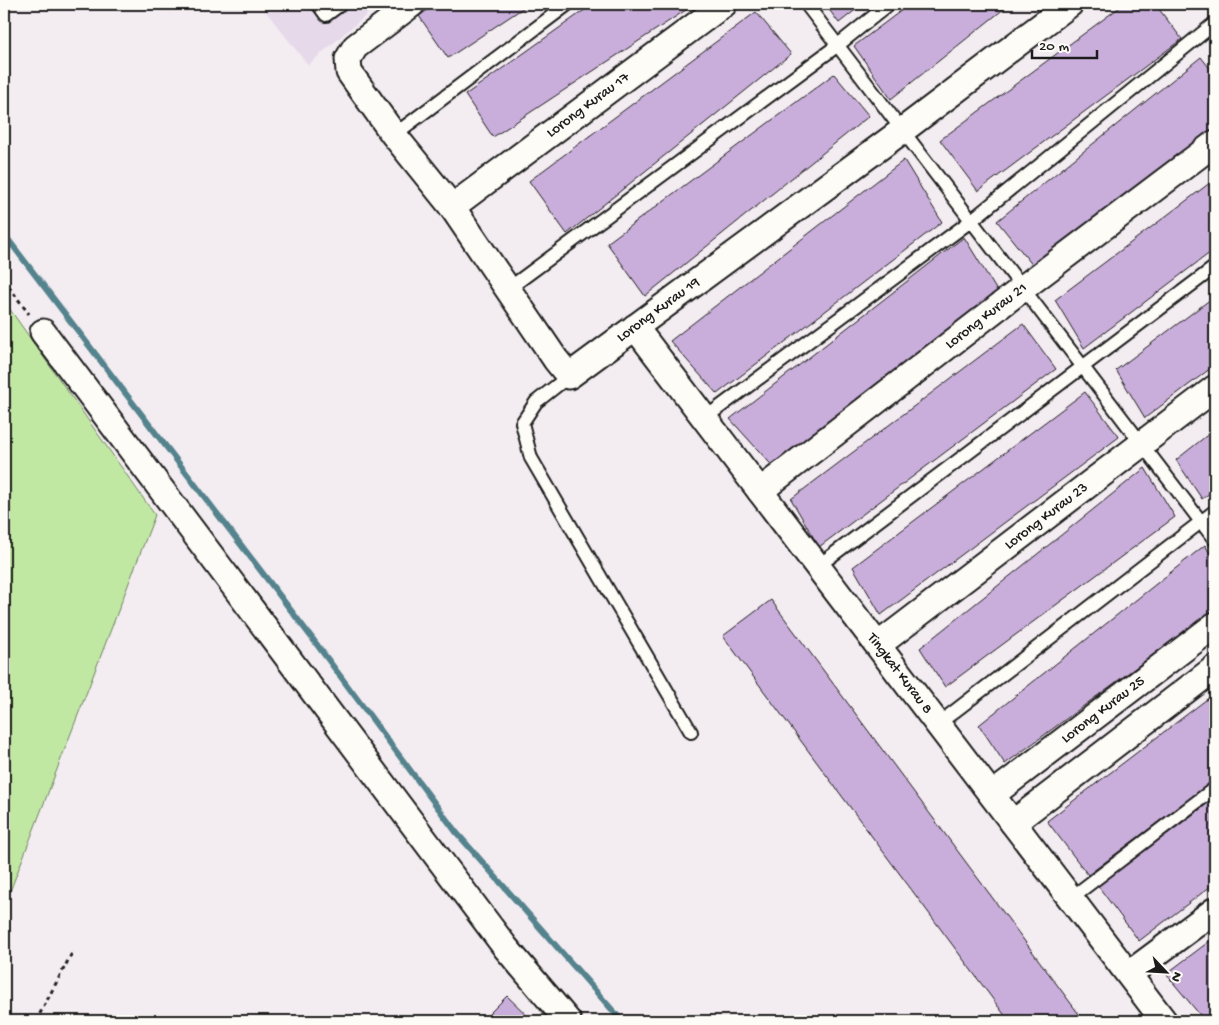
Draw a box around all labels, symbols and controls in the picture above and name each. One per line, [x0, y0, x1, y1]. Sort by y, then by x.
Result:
scale bar [1032, 28, 1096, 60]
text: 20 m [1039, 38, 1069, 56]
street label: Lorong Kurau 17 [543, 68, 634, 142]
street label: Lorong Kurau 19 [613, 273, 704, 347]
street label: Lorong Kurau 21 [942, 279, 1031, 354]
street label: Lorong Kurau 23 [1001, 479, 1092, 554]
street label: Tingkat Kurau 8 [862, 629, 936, 718]
street label: Lorong Kurau 25 [1058, 672, 1149, 748]
north arrow [1142, 948, 1192, 998]
text: N [1166, 969, 1185, 984]

